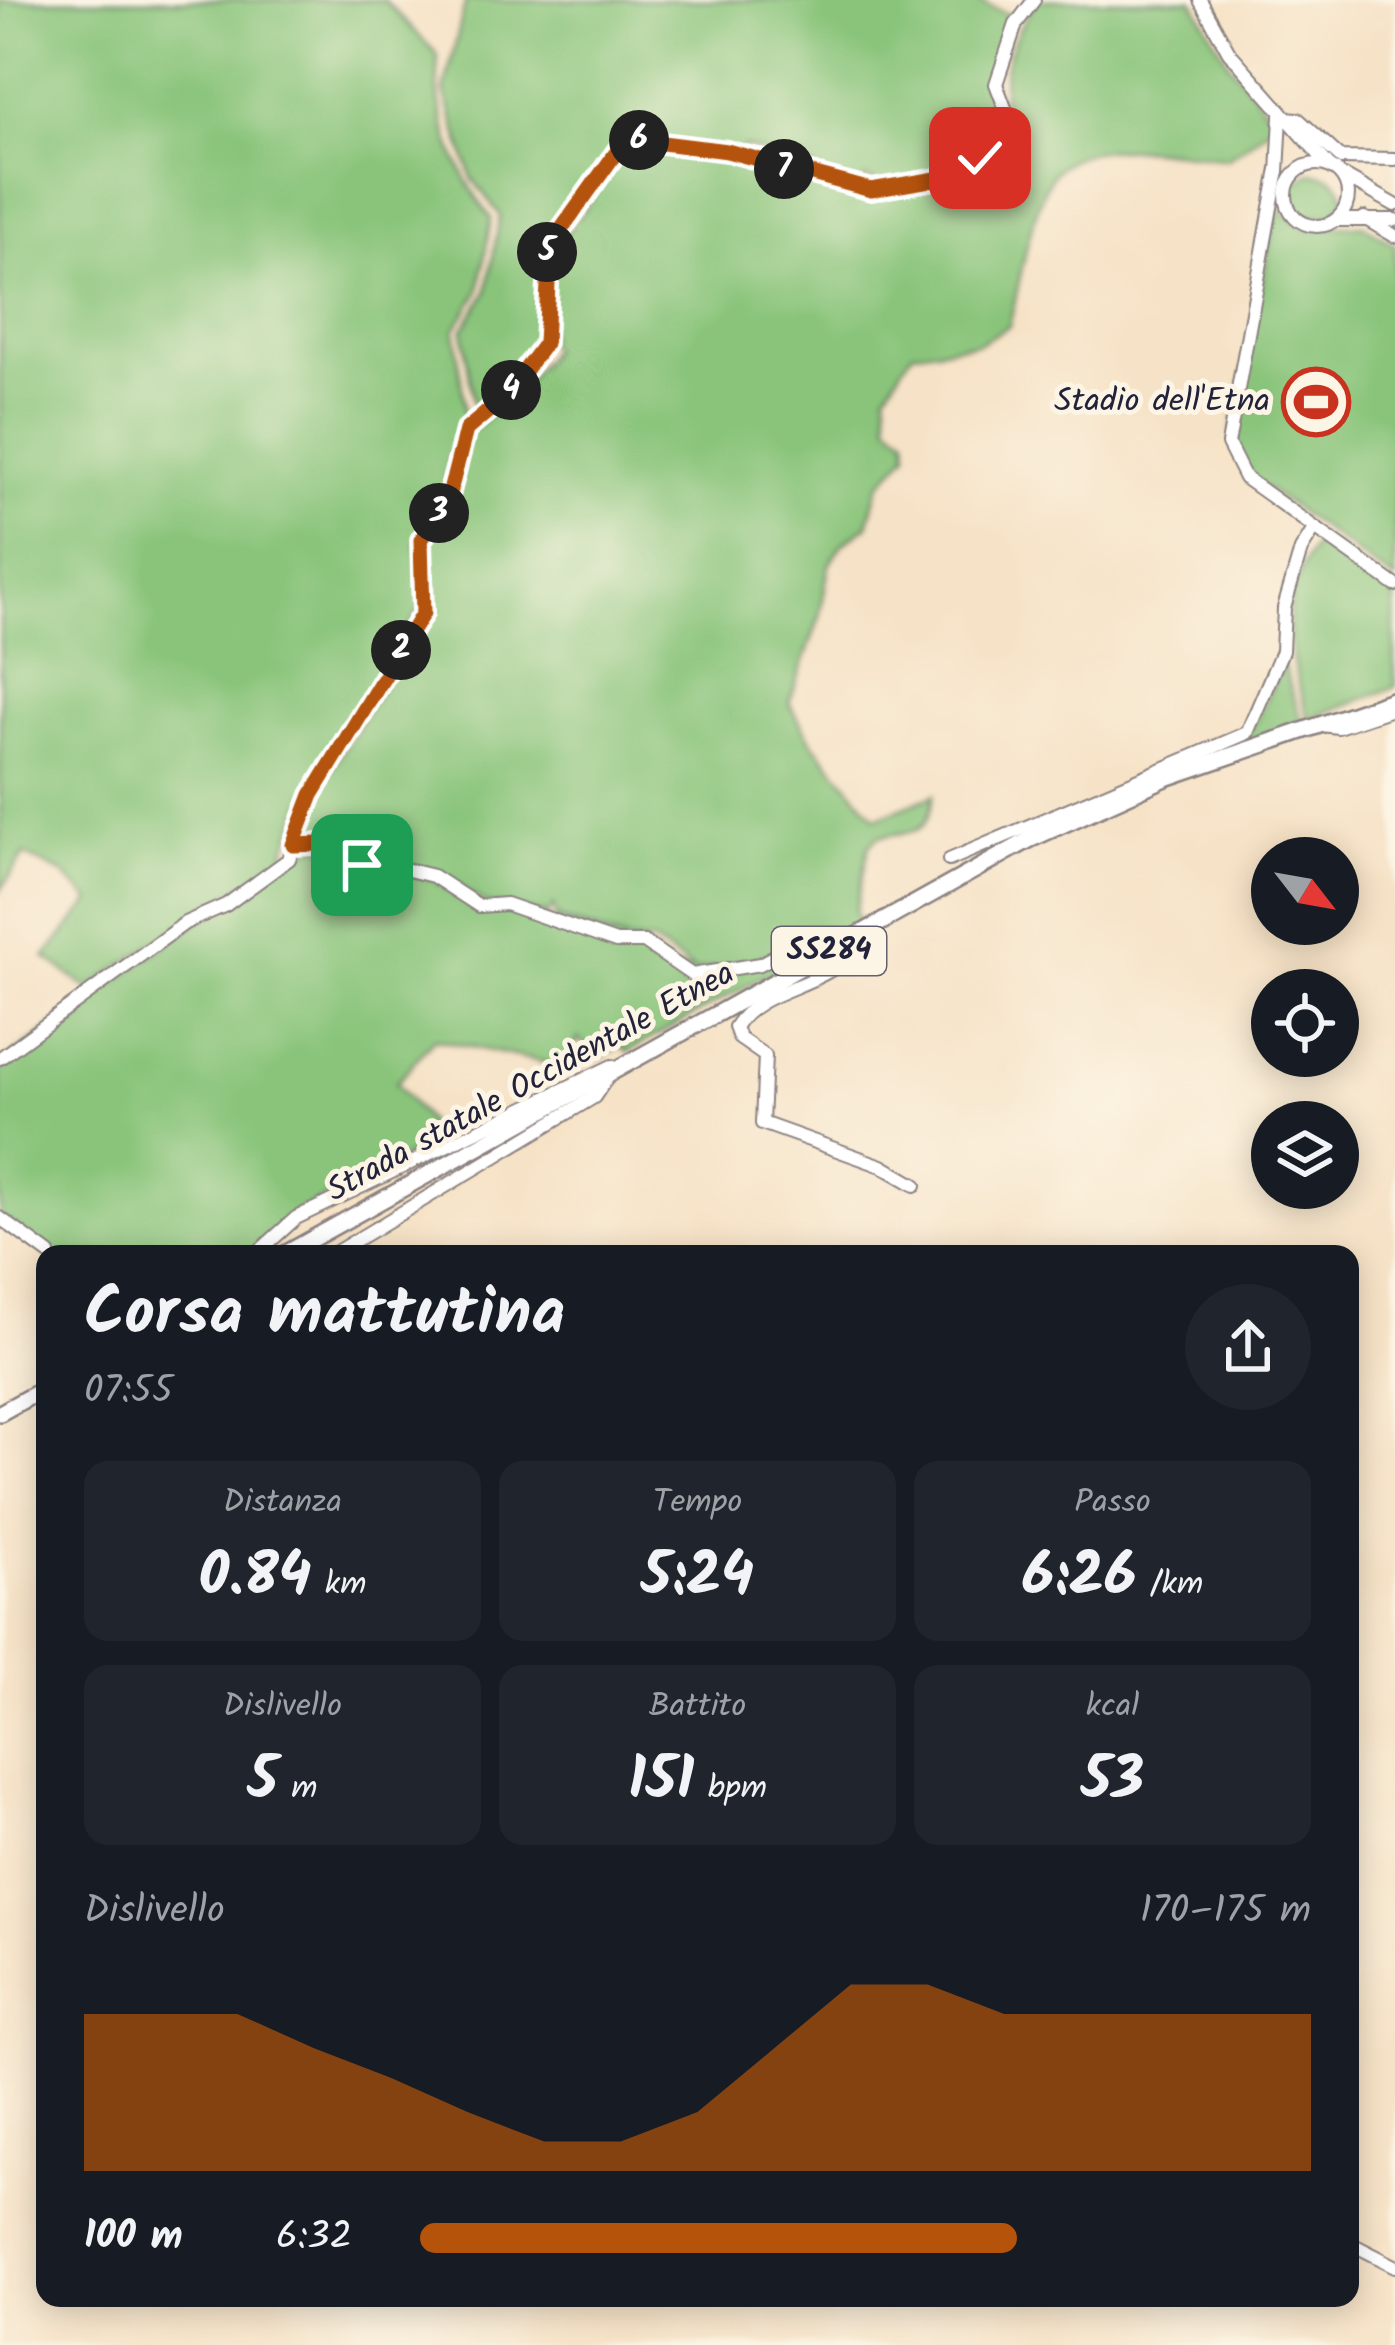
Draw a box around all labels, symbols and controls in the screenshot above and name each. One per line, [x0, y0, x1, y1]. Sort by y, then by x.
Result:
pin [929, 107, 1031, 209]
pin: 6 [609, 110, 669, 170]
text: 6 [630, 113, 648, 166]
icon: check [947, 125, 1013, 191]
pin: 7 [754, 139, 814, 199]
text: 7 [776, 142, 792, 195]
pin: 5 [517, 222, 577, 282]
text: 5 [539, 225, 555, 278]
pin: 4 [481, 360, 541, 420]
text: 4 [502, 363, 520, 416]
sports icon: Stadio dell'Etna [1281, 367, 1351, 437]
place label: Stadio dell'Etna [1054, 376, 1270, 429]
pin: 3 [409, 483, 469, 543]
text: 3 [430, 486, 448, 539]
pin: 2 [371, 620, 431, 680]
text: 2 [391, 623, 411, 676]
pin [311, 814, 413, 916]
icon: arrive [329, 832, 395, 898]
north arrow [1251, 837, 1359, 945]
map controls [1251, 837, 1359, 1209]
road number: SS284 [772, 927, 886, 975]
street label: Strada statale Occidentale Etnea [317, 948, 745, 1218]
button: locate [1251, 969, 1359, 1077]
button: layers [1251, 1101, 1359, 1209]
text: Corsa mattutina [84, 1263, 565, 1368]
button: share [1185, 1284, 1311, 1410]
text: 07:55 [84, 1361, 173, 1423]
text: Distanza [223, 1477, 342, 1530]
text: Tempo [653, 1477, 742, 1530]
text: Passo [1074, 1477, 1151, 1530]
text: 0.84 [198, 1530, 312, 1626]
text: 5:24 [641, 1530, 754, 1626]
text: 6:26 [1022, 1530, 1137, 1626]
text: km [312, 1559, 367, 1612]
text: /km [1137, 1559, 1203, 1612]
text: Dislivello [223, 1681, 342, 1734]
text: Battito [649, 1681, 746, 1734]
text: kcal [1086, 1681, 1139, 1734]
text: 5 [248, 1734, 278, 1830]
text: 151 [628, 1734, 695, 1830]
text: 53 [1081, 1734, 1144, 1830]
text: m [278, 1763, 317, 1816]
text: bpm [695, 1763, 767, 1816]
text: Dislivello [84, 1881, 225, 1943]
text: 170–175 m [1140, 1881, 1311, 1943]
text: 100 m [84, 2207, 183, 2269]
text: 6:32 [276, 2207, 352, 2269]

